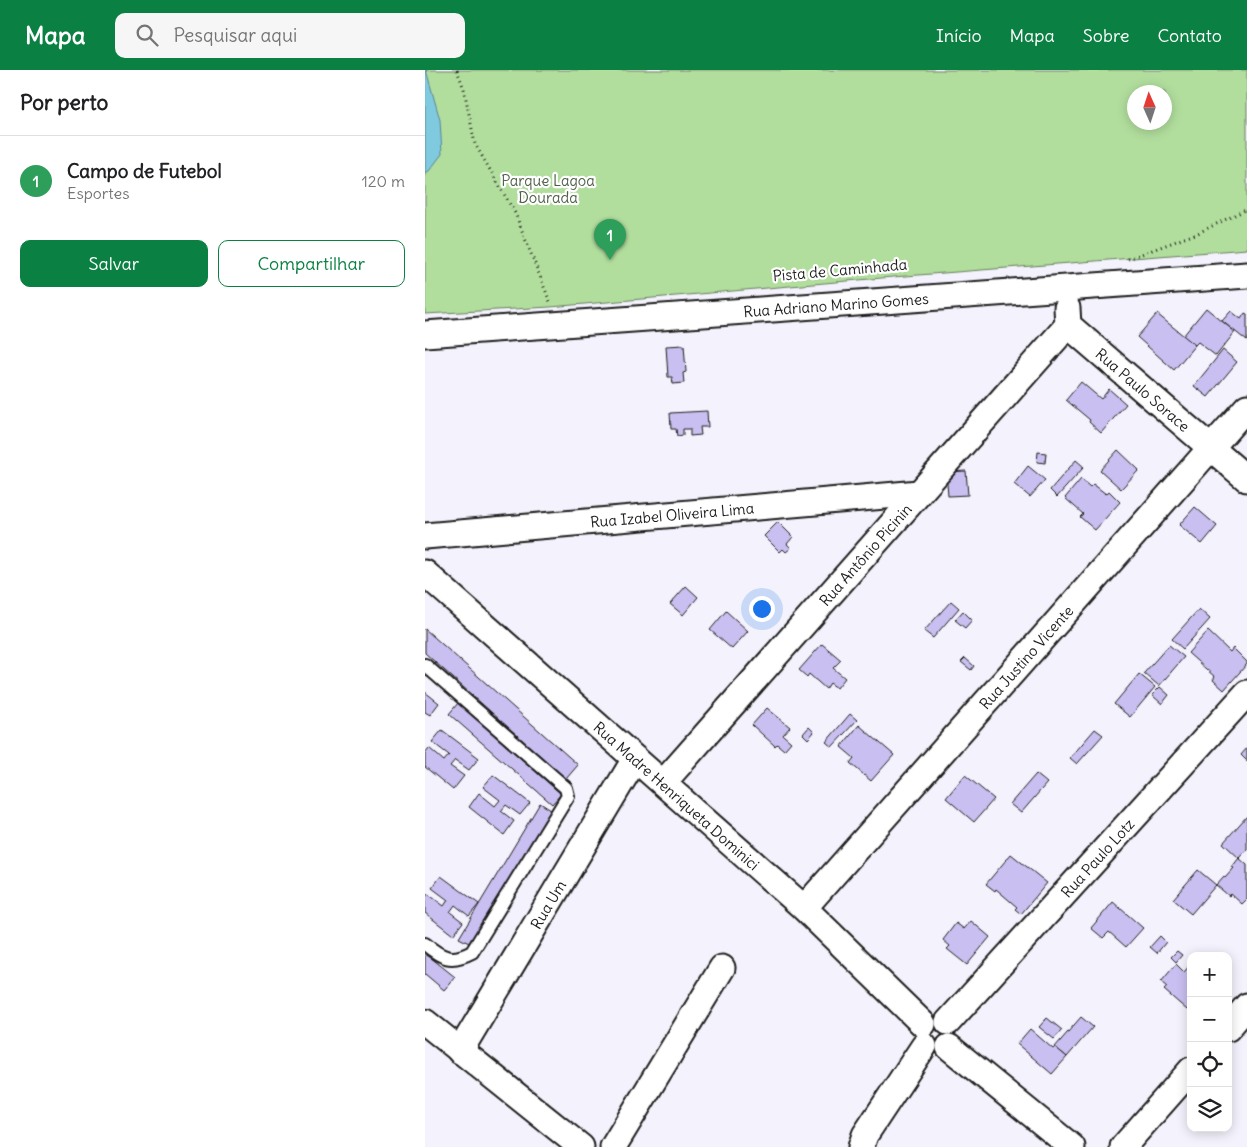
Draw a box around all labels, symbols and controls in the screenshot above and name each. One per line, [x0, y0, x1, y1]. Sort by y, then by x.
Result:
search box [115, 13, 465, 58]
text: Mapa [25, 20, 85, 50]
icon: search [133, 21, 161, 49]
text: Pesquisar aqui [173, 23, 297, 47]
text: Início [936, 24, 982, 47]
text: Mapa [1010, 24, 1055, 47]
text: Sobre [1083, 24, 1129, 47]
text: Contato [1157, 24, 1222, 47]
north arrow [1127, 85, 1172, 130]
text: Por perto [20, 89, 108, 116]
text: Campo de Futebol [67, 159, 222, 183]
text: 1 [33, 171, 39, 191]
text: 120 m [362, 171, 405, 191]
park label: Parque Lagoa Dourada [501, 171, 595, 207]
text: Esportes [67, 183, 129, 203]
pin: 1 [594, 219, 626, 260]
button: Salvar [20, 240, 208, 287]
button: Compartilhar [218, 240, 405, 287]
street label: Pista de Caminhada [772, 255, 908, 285]
street label: Rua Adriano Marino Gomes [743, 288, 929, 321]
street label: Rua Paulo Sorace [1092, 344, 1194, 435]
street label: Rua Izabel Oliveira Lima [589, 498, 755, 531]
street label: Rua Antônio Picinin [815, 499, 916, 610]
your location [749, 596, 775, 622]
street label: Rua Justino Vicente [975, 601, 1077, 713]
street label: Rua Madre Henriqueta Dominici [590, 717, 764, 874]
street label: Rua Paulo Lotz [1057, 814, 1138, 901]
street label: Rua Um [526, 876, 570, 932]
map controls [1187, 952, 1232, 1132]
button: + [1187, 952, 1232, 997]
button: − [1187, 997, 1232, 1042]
button: locate [1187, 1042, 1232, 1087]
button: layers [1187, 1087, 1232, 1132]

